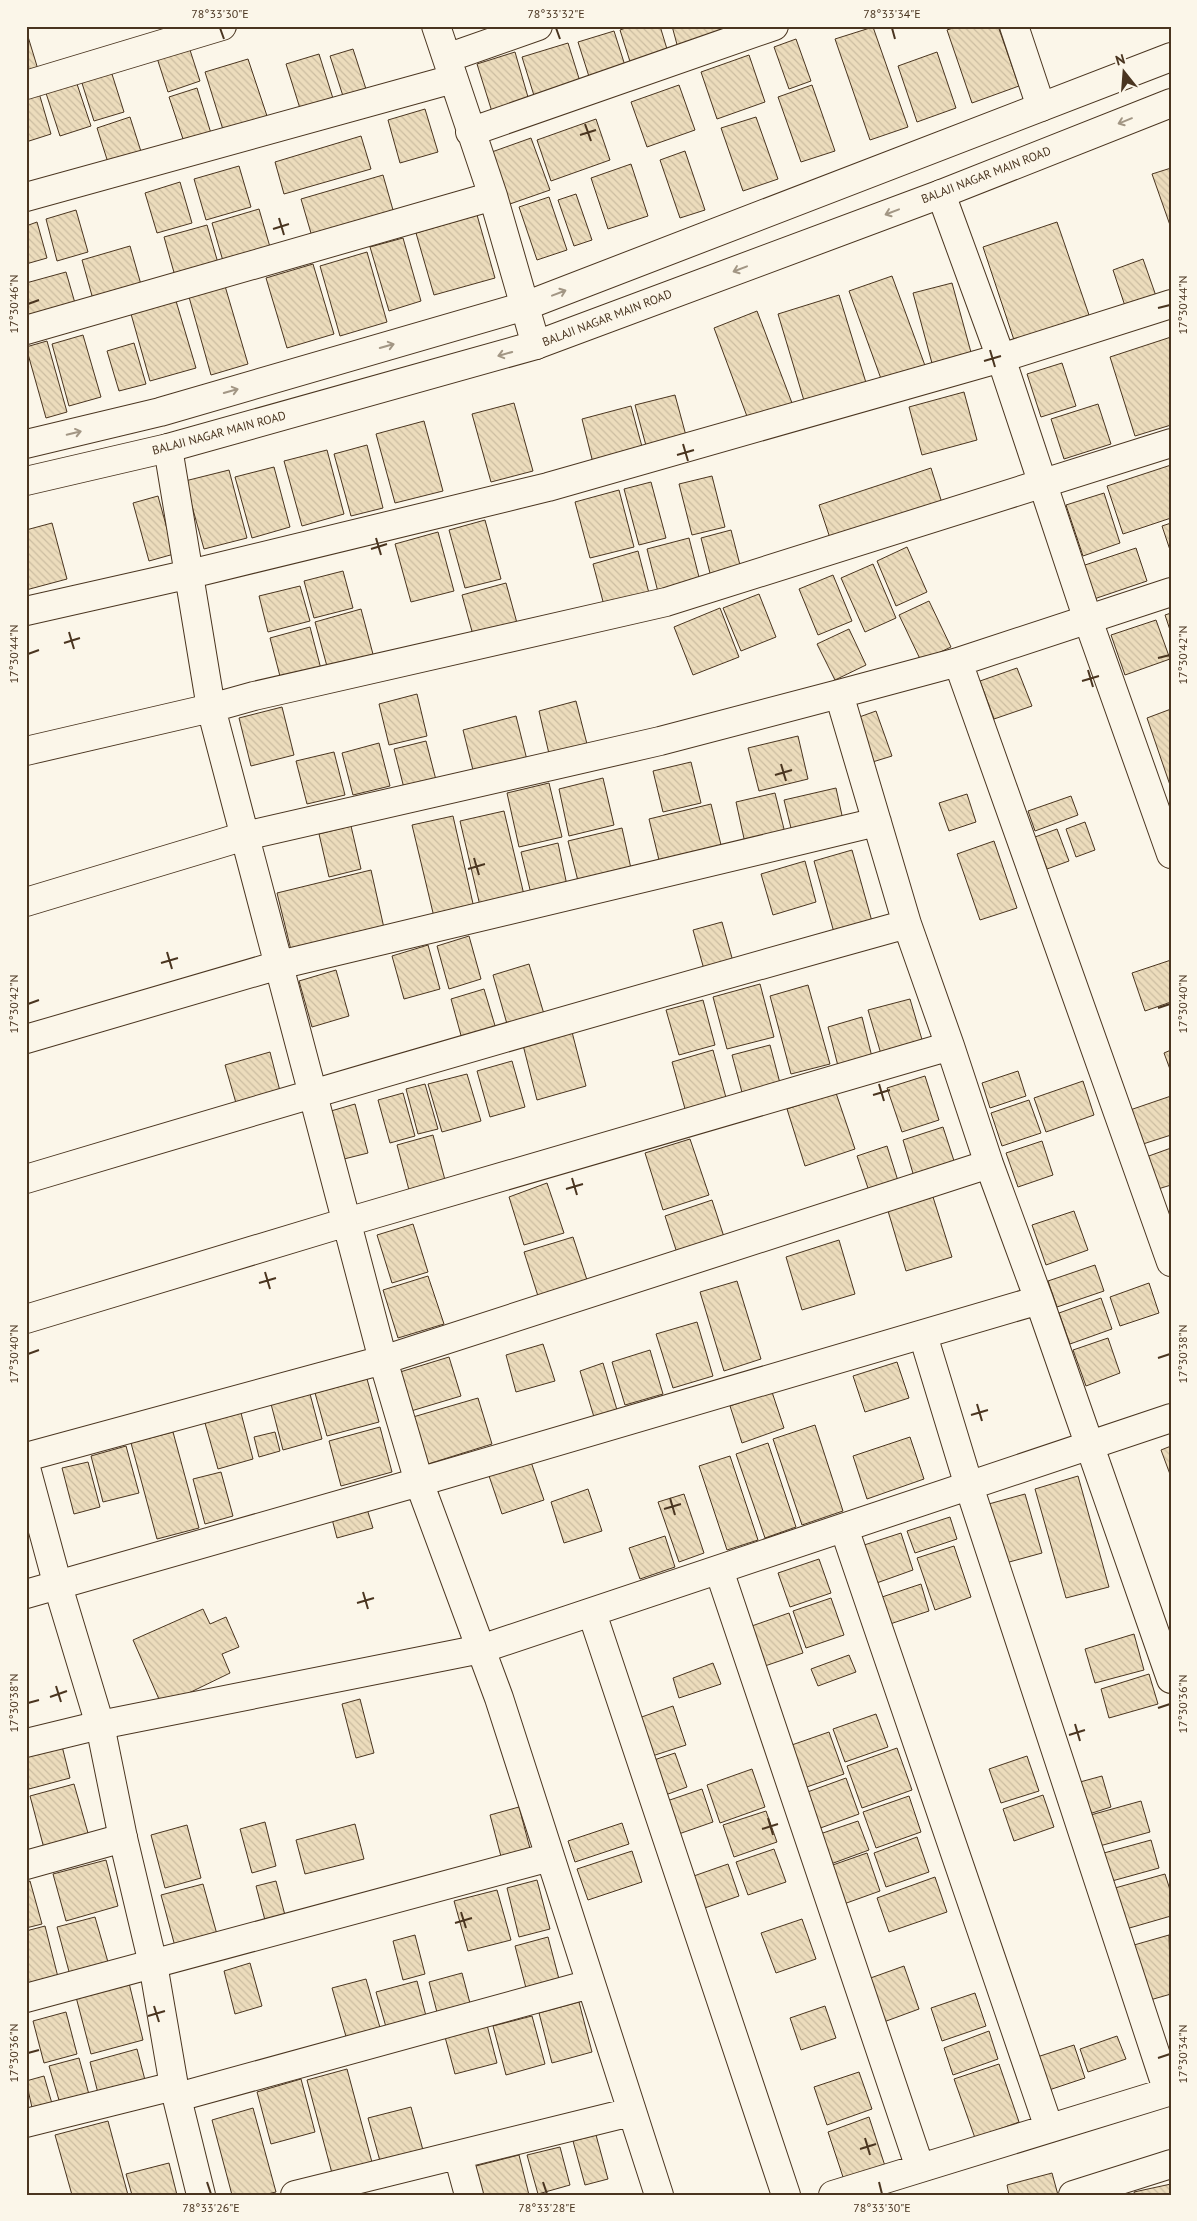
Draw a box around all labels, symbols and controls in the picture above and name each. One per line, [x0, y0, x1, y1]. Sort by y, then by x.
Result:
text: 78°33'30"E [191, 6, 249, 21]
text: 78°33'32"E [527, 6, 585, 21]
text: 78°33'34"E [863, 6, 921, 21]
north arrow [1100, 48, 1150, 98]
text: N [1113, 50, 1127, 70]
one-way arrow [1118, 117, 1134, 126]
street label: BALAJI NAGAR MAIN ROAD [919, 143, 1053, 206]
one-way arrow [885, 208, 901, 217]
one-way arrow [733, 264, 748, 274]
text: 17°30'46"N [6, 274, 21, 334]
text: 17°30'44"N [1175, 275, 1190, 335]
street label: BALAJI NAGAR MAIN ROAD [540, 286, 674, 349]
one-way arrow [551, 287, 566, 296]
one-way arrow [378, 340, 394, 350]
one-way arrow [498, 349, 514, 359]
one-way arrow [222, 386, 238, 396]
street label: BALAJI NAGAR MAIN ROAD [150, 407, 287, 458]
one-way arrow [65, 428, 81, 437]
text: 17°30'44"N [6, 624, 21, 684]
text: 17°30'42"N [1175, 625, 1190, 685]
text: 17°30'42"N [6, 974, 21, 1034]
text: 17°30'40"N [1175, 974, 1190, 1034]
text: 17°30'40"N [6, 1324, 21, 1384]
text: 17°30'38"N [1175, 1324, 1190, 1384]
text: 17°30'38"N [6, 1673, 21, 1733]
text: 17°30'36"N [1175, 1674, 1190, 1734]
text: 17°30'36"N [6, 2023, 21, 2083]
text: 17°30'34"N [1175, 2024, 1190, 2084]
text: 78°33'26"E [182, 2200, 240, 2215]
text: 78°33'28"E [518, 2200, 576, 2215]
text: 78°33'30"E [853, 2200, 911, 2215]

